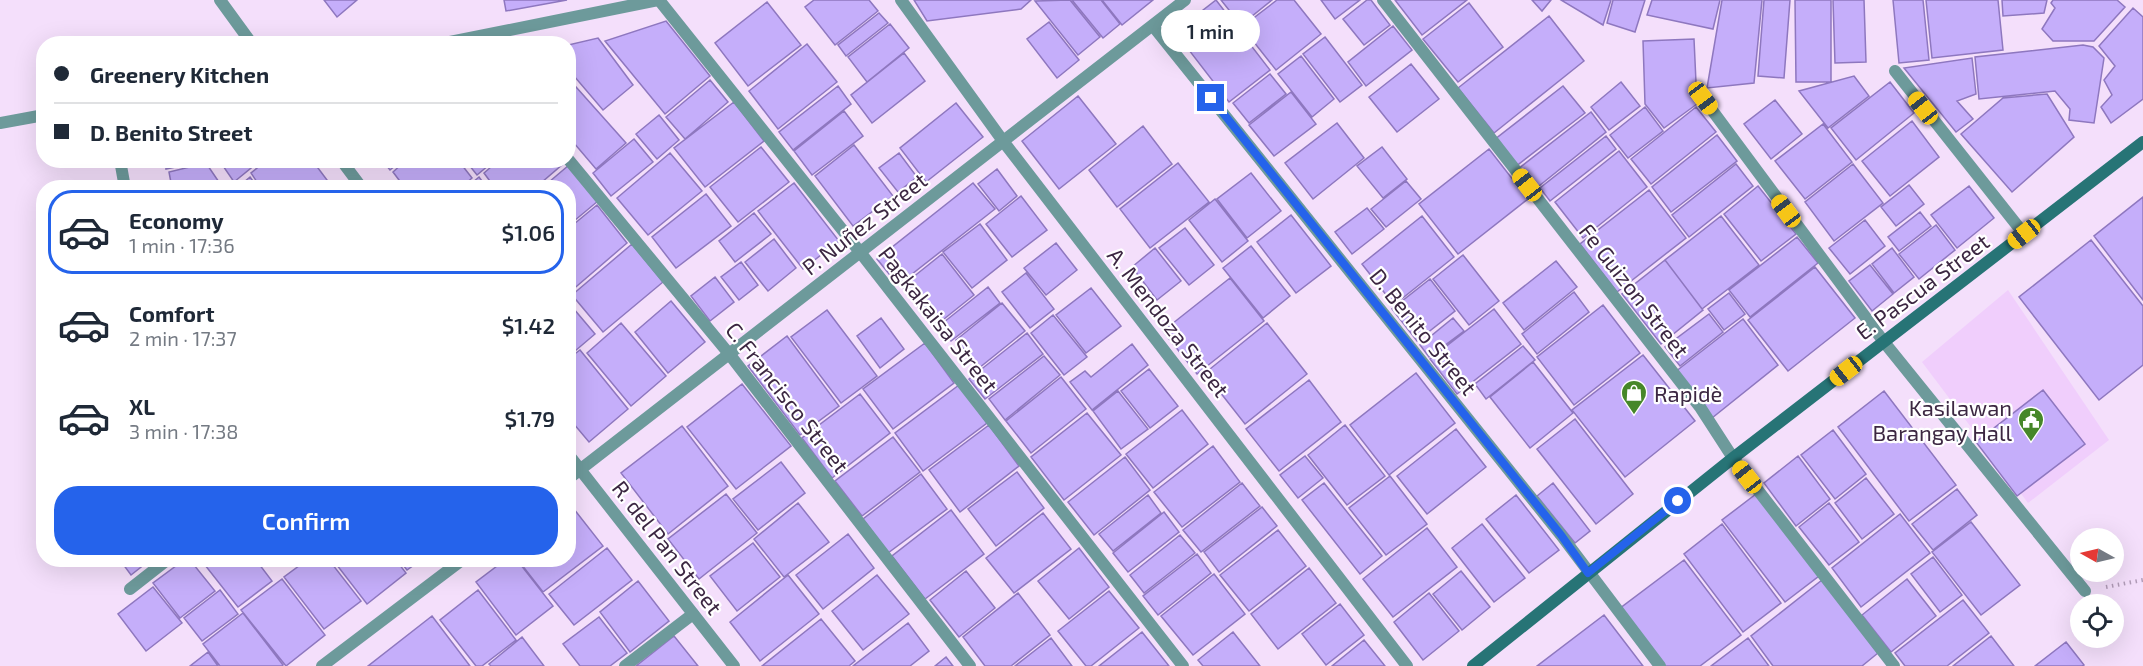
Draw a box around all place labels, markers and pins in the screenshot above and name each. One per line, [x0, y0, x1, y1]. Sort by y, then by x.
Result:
shop icon: Rapidè [1619, 378, 1649, 416]
place label: Rapidè [1654, 380, 1722, 406]
place label: Kasilawan Barangay Hall [1872, 394, 2012, 445]
public building icon: Kasilawan Barangay Hall [2016, 405, 2046, 443]

